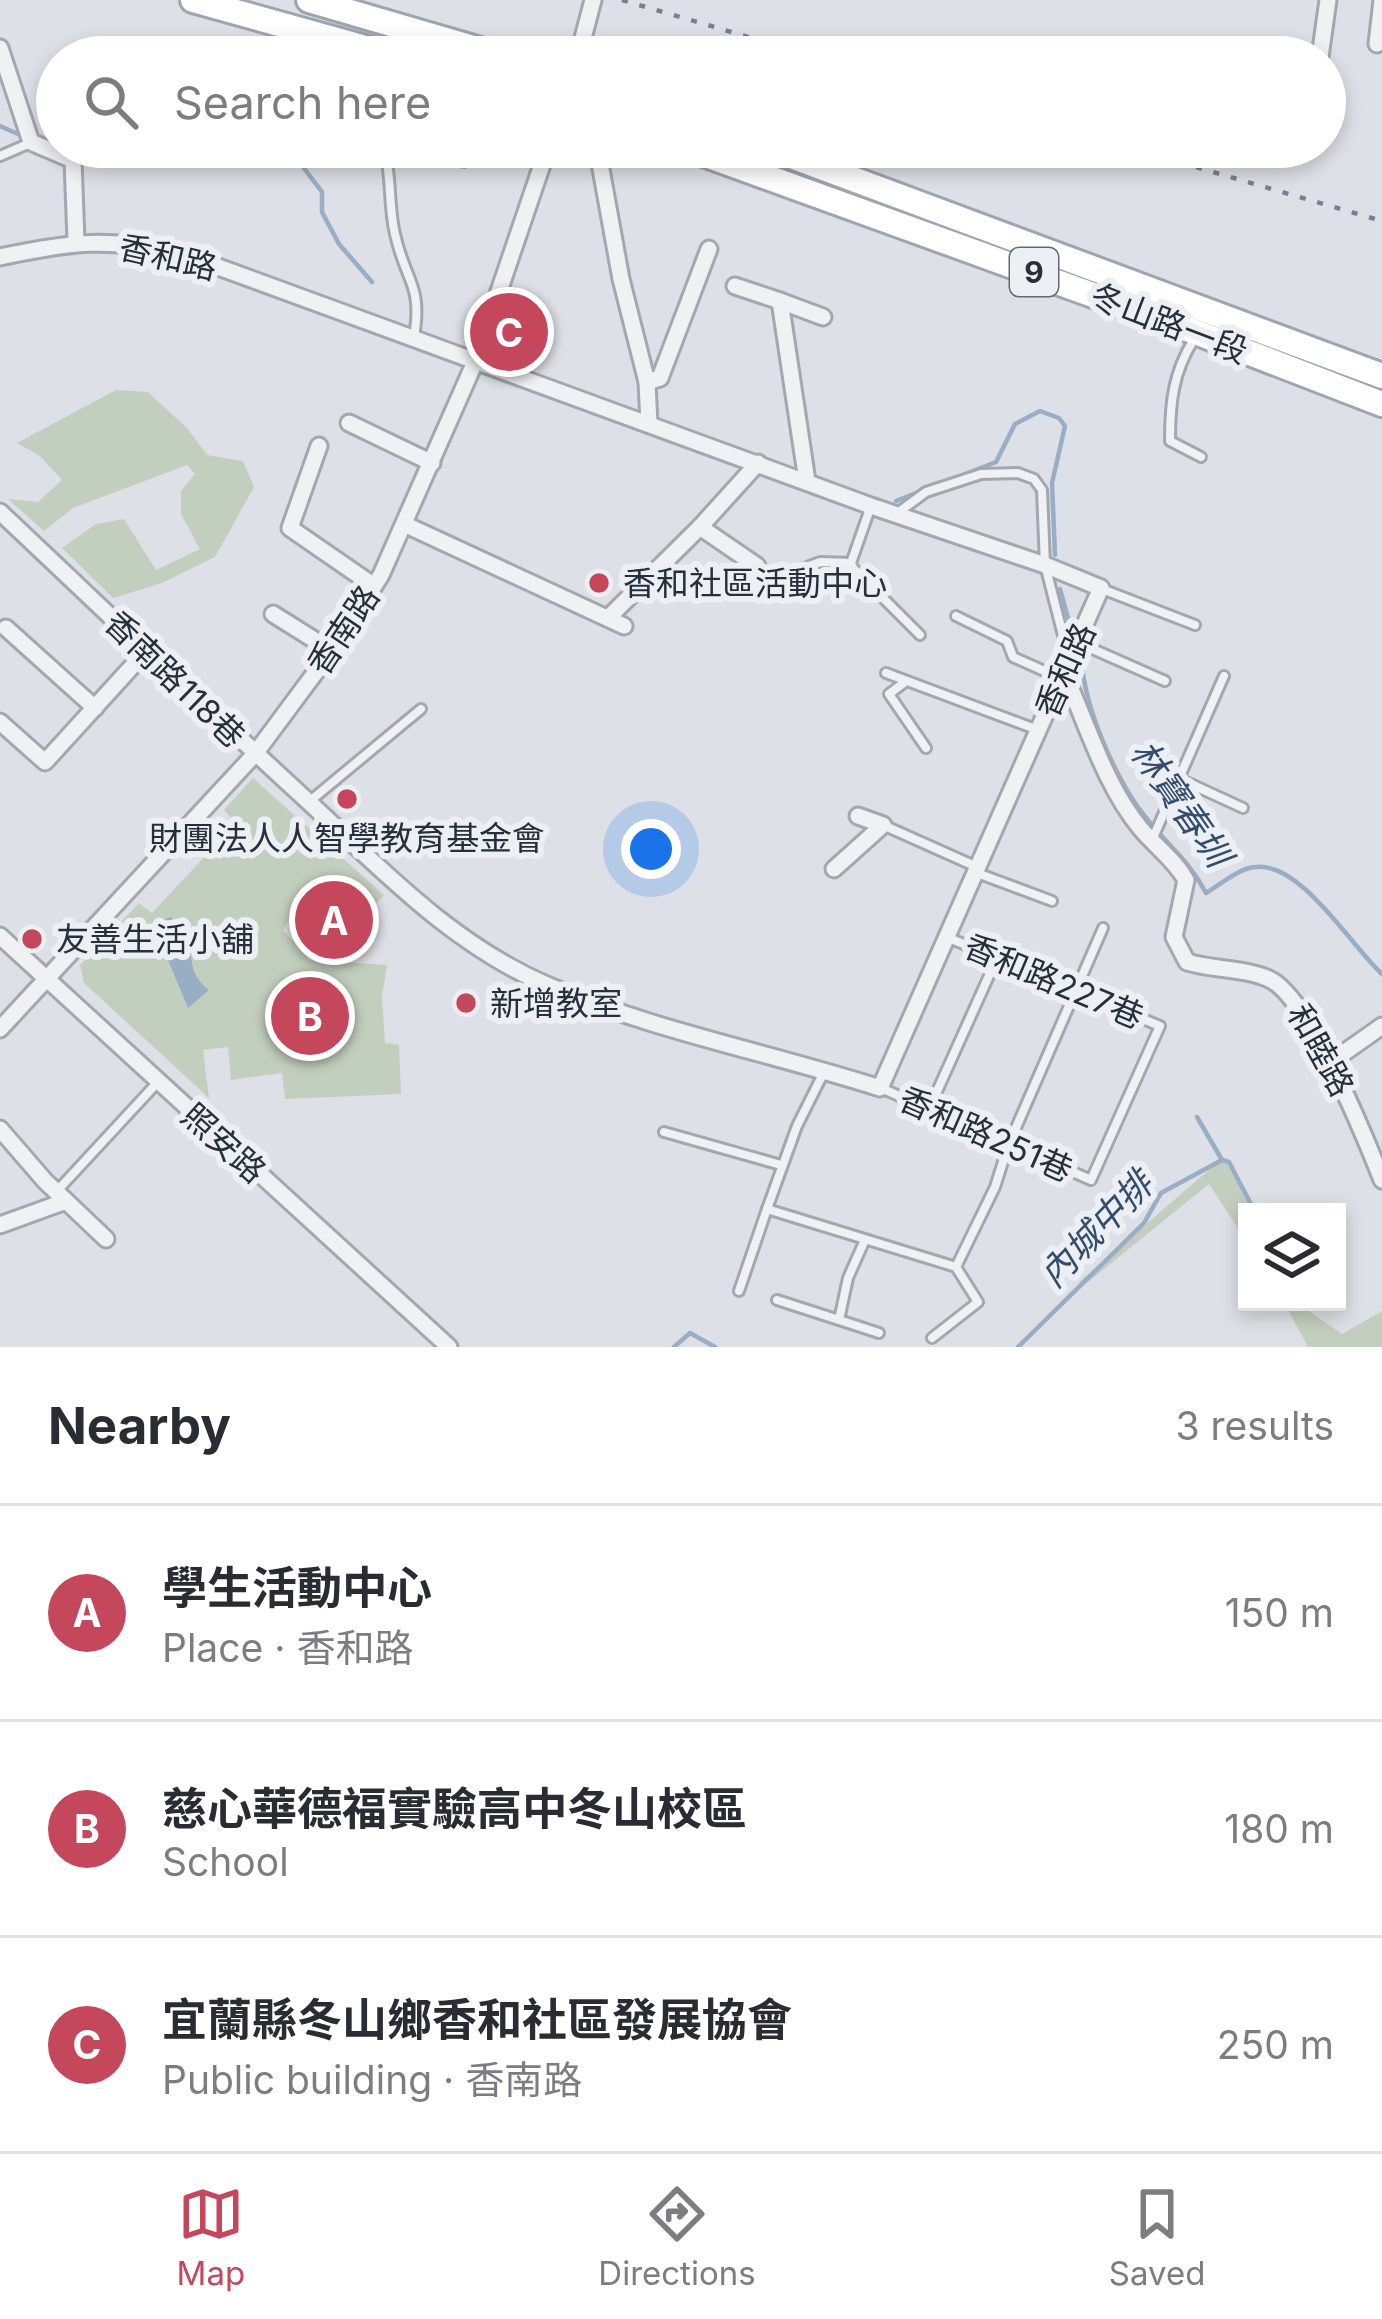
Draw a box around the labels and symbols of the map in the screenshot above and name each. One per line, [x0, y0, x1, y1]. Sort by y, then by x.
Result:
street label: 香和路 [115, 226, 221, 288]
road number: 9 [1010, 248, 1058, 296]
street label: 冬山路一段 [1085, 275, 1253, 371]
pin: C [470, 287, 548, 377]
place label: 香和社區活動中心 [623, 563, 887, 603]
marker: 香和社區活動中心 [586, 570, 612, 596]
street label: 香南路 [299, 578, 387, 682]
street label: 香南路118巷 [97, 602, 253, 756]
street label: 香和路 [1027, 617, 1103, 723]
water label: 林寶春圳 [1122, 731, 1243, 879]
marker: 財團法人人智學教育基金會 [334, 786, 360, 812]
place label: 財團法人人智學教育基金會 [149, 818, 545, 858]
your location [621, 819, 681, 879]
pin: A [295, 875, 373, 965]
place label: 友善生活小舖 [56, 919, 254, 959]
street label: 香和路227巷 [958, 925, 1150, 1037]
marker: 友善生活小舖 [19, 926, 45, 952]
pin: B [271, 971, 349, 1061]
place label: 新增教室 [490, 983, 622, 1023]
marker: 新增教室 [453, 990, 479, 1016]
street label: 和睦路 [1280, 997, 1362, 1103]
street label: 香和路251巷 [893, 1078, 1079, 1190]
street label: 照安路 [174, 1095, 274, 1191]
water label: 內城中排 [1030, 1159, 1165, 1296]

